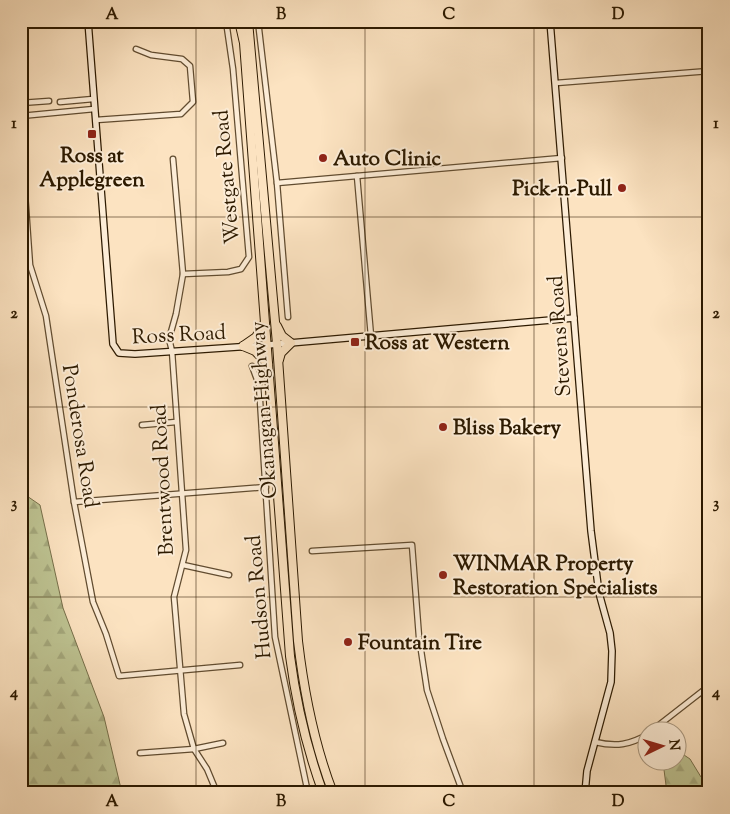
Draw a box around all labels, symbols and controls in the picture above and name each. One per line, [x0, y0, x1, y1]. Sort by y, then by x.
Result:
text: A [106, 4, 119, 27]
text: B [276, 4, 286, 27]
text: C [443, 4, 456, 27]
text: D [612, 4, 625, 27]
street label: Westgate Road [207, 108, 249, 245]
text: 1 [11, 113, 17, 136]
text: 1 [713, 113, 719, 136]
marker: Ross at Applegreen [86, 128, 98, 140]
place label: Ross at Applegreen [39, 142, 145, 196]
place label: Auto Clinic [333, 145, 442, 175]
marker: Auto Clinic [317, 152, 329, 164]
place label: Pick-n-Pull [512, 175, 612, 205]
marker: Pick-n-Pull [616, 182, 628, 194]
street label: Stevens Road [542, 274, 580, 398]
text: 2 [10, 303, 18, 326]
text: 2 [712, 303, 720, 326]
street label: Ross Road [131, 319, 227, 353]
street label: Okanagan Highway [244, 319, 286, 500]
place label: Ross at Western [365, 329, 510, 359]
marker: Ross at Western [349, 336, 361, 348]
street label: Ponderosa Road [53, 362, 105, 510]
street label: Brentwood Road [145, 403, 183, 557]
place label: Bliss Bakery [453, 414, 562, 444]
marker: Bliss Bakery [437, 421, 449, 433]
text: 3 [11, 493, 18, 516]
text: 3 [713, 493, 720, 516]
street label: Hudson Road [240, 533, 280, 660]
place label: WINMAR Property Restoration Specialists [453, 550, 658, 604]
marker: WINMAR Property Restoration Specialists [437, 569, 449, 581]
place label: Fountain Tire [358, 629, 482, 659]
marker: Fountain Tire [342, 636, 354, 648]
text: 4 [9, 682, 18, 705]
text: 4 [711, 682, 720, 705]
north arrow [638, 722, 688, 772]
text: N [663, 739, 683, 751]
text: A [106, 791, 119, 814]
text: B [276, 791, 286, 814]
text: C [443, 791, 456, 814]
text: D [612, 791, 625, 814]

